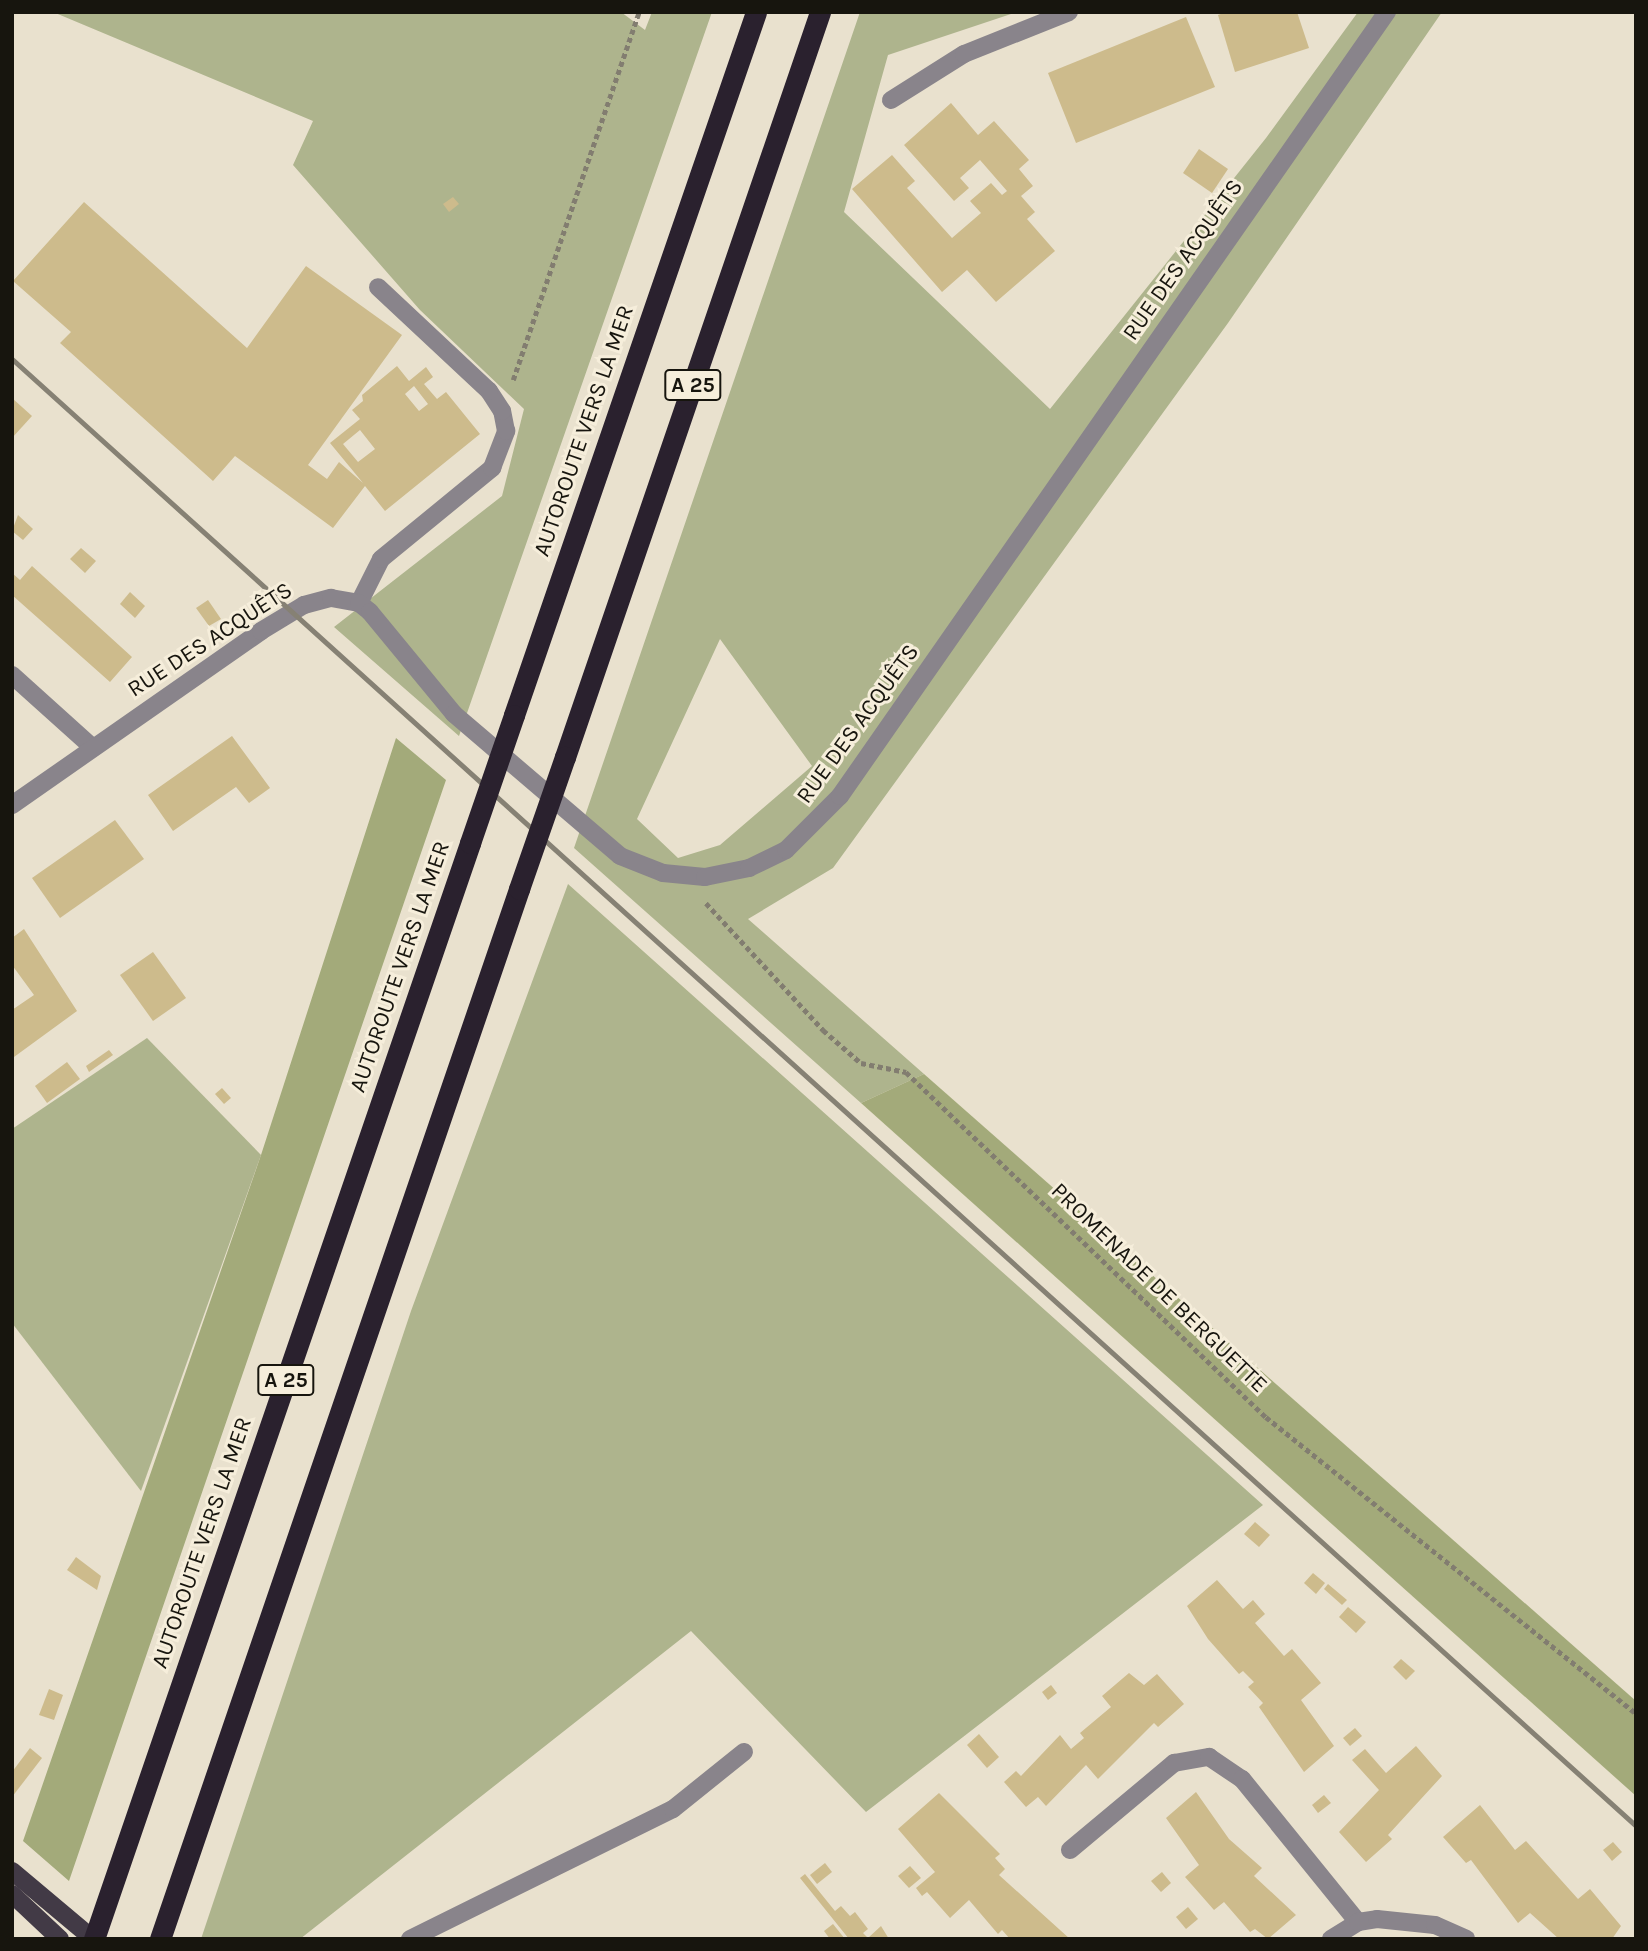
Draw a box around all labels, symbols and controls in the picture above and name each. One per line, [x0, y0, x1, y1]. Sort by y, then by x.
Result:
street label: RUE DES ACQUÊTS [1117, 174, 1249, 346]
street label: AUTOROUTE VERS LA MER [528, 302, 640, 560]
road number: A 25 [663, 368, 723, 402]
street label: RUE DES ACQUÊTS [123, 577, 297, 703]
street label: RUE DES ACQUÊTS [791, 639, 925, 809]
street label: AUTOROUTE VERS LA MER [344, 838, 456, 1096]
street label: PROMENADE DE BERGUETTE [1045, 1177, 1273, 1399]
road number: A 25 [256, 1362, 316, 1398]
street label: AUTOROUTE VERS LA MER [146, 1414, 258, 1672]

